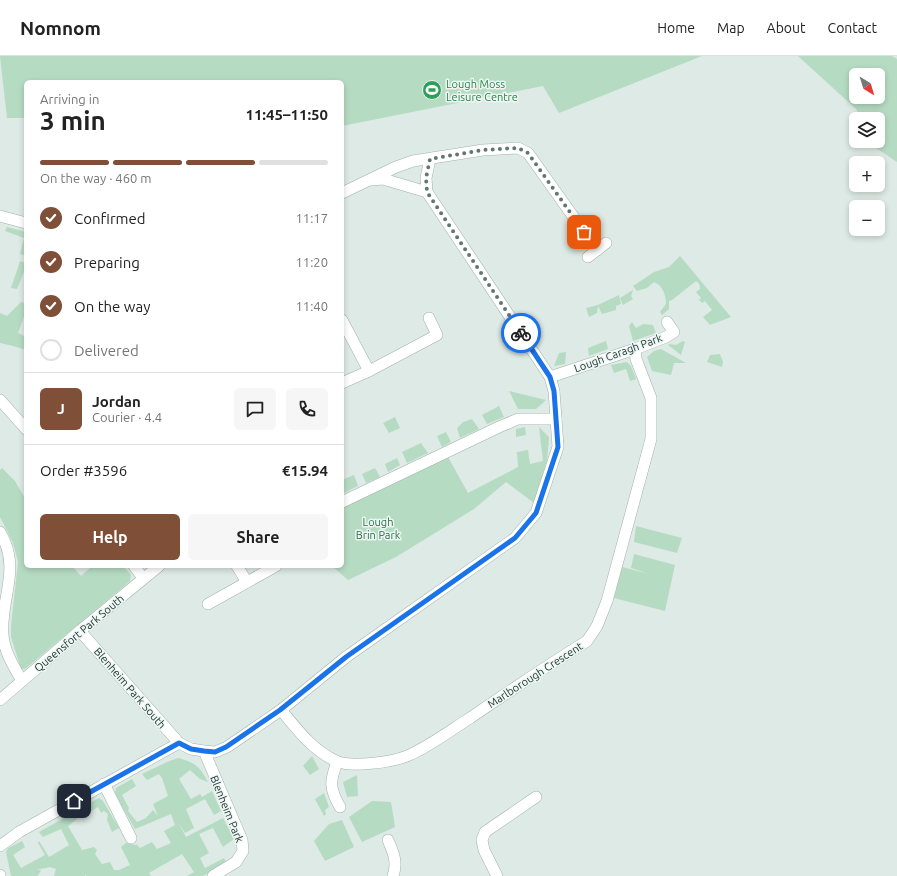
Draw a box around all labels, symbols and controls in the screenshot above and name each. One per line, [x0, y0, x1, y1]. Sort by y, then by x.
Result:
text: Nomnom [20, 17, 101, 39]
text: Home [657, 20, 695, 36]
text: Map [717, 20, 745, 36]
text: About [767, 20, 806, 36]
text: Contact [828, 20, 877, 36]
north arrow [849, 68, 885, 104]
map controls [849, 68, 885, 236]
place label: Lough Moss Leisure Centre [446, 78, 518, 103]
sports icon: Lough Moss Leisure Centre [421, 79, 443, 101]
text: Arriving in [40, 92, 99, 106]
text: 3 min [40, 106, 106, 135]
text: 11:45–11:50 [245, 106, 328, 123]
button: layers [849, 112, 885, 148]
button: + [849, 156, 885, 192]
text: On the way · 460 m [40, 171, 152, 185]
button: − [849, 200, 885, 236]
icon: check [40, 207, 62, 229]
text: Confirmed [74, 210, 146, 227]
text: 11:17 [295, 211, 328, 225]
pin [567, 215, 601, 249]
icon: bag [573, 221, 595, 243]
icon: check [40, 251, 62, 273]
text: Preparing [74, 254, 140, 271]
text: 11:20 [295, 255, 328, 269]
icon: check [40, 295, 62, 317]
text: On the way [74, 298, 150, 315]
text: 11:40 [295, 299, 328, 313]
courier [501, 313, 541, 353]
icon: bike [510, 322, 532, 344]
street label: Lough Caragh Park [572, 331, 664, 374]
text: Delivered [74, 342, 139, 359]
button: chat [234, 388, 276, 430]
button: phone [286, 388, 328, 430]
text: Jordan [92, 393, 141, 410]
text: J [57, 400, 65, 417]
text: Courier · 4.4 [92, 410, 162, 424]
text: Order #3596 [40, 462, 127, 479]
text: €15.94 [282, 462, 328, 479]
button: Help [40, 514, 180, 560]
button: Share [188, 514, 328, 560]
park label: Lough Brin Park [356, 516, 401, 541]
street label: Queensfort Park South [32, 592, 126, 674]
street label: Marlborough Crescent [485, 639, 585, 710]
street label: Blenheim Park South [92, 645, 168, 731]
street label: Blenheim Park [208, 774, 246, 845]
pin [57, 784, 91, 818]
icon: home [63, 790, 85, 812]

